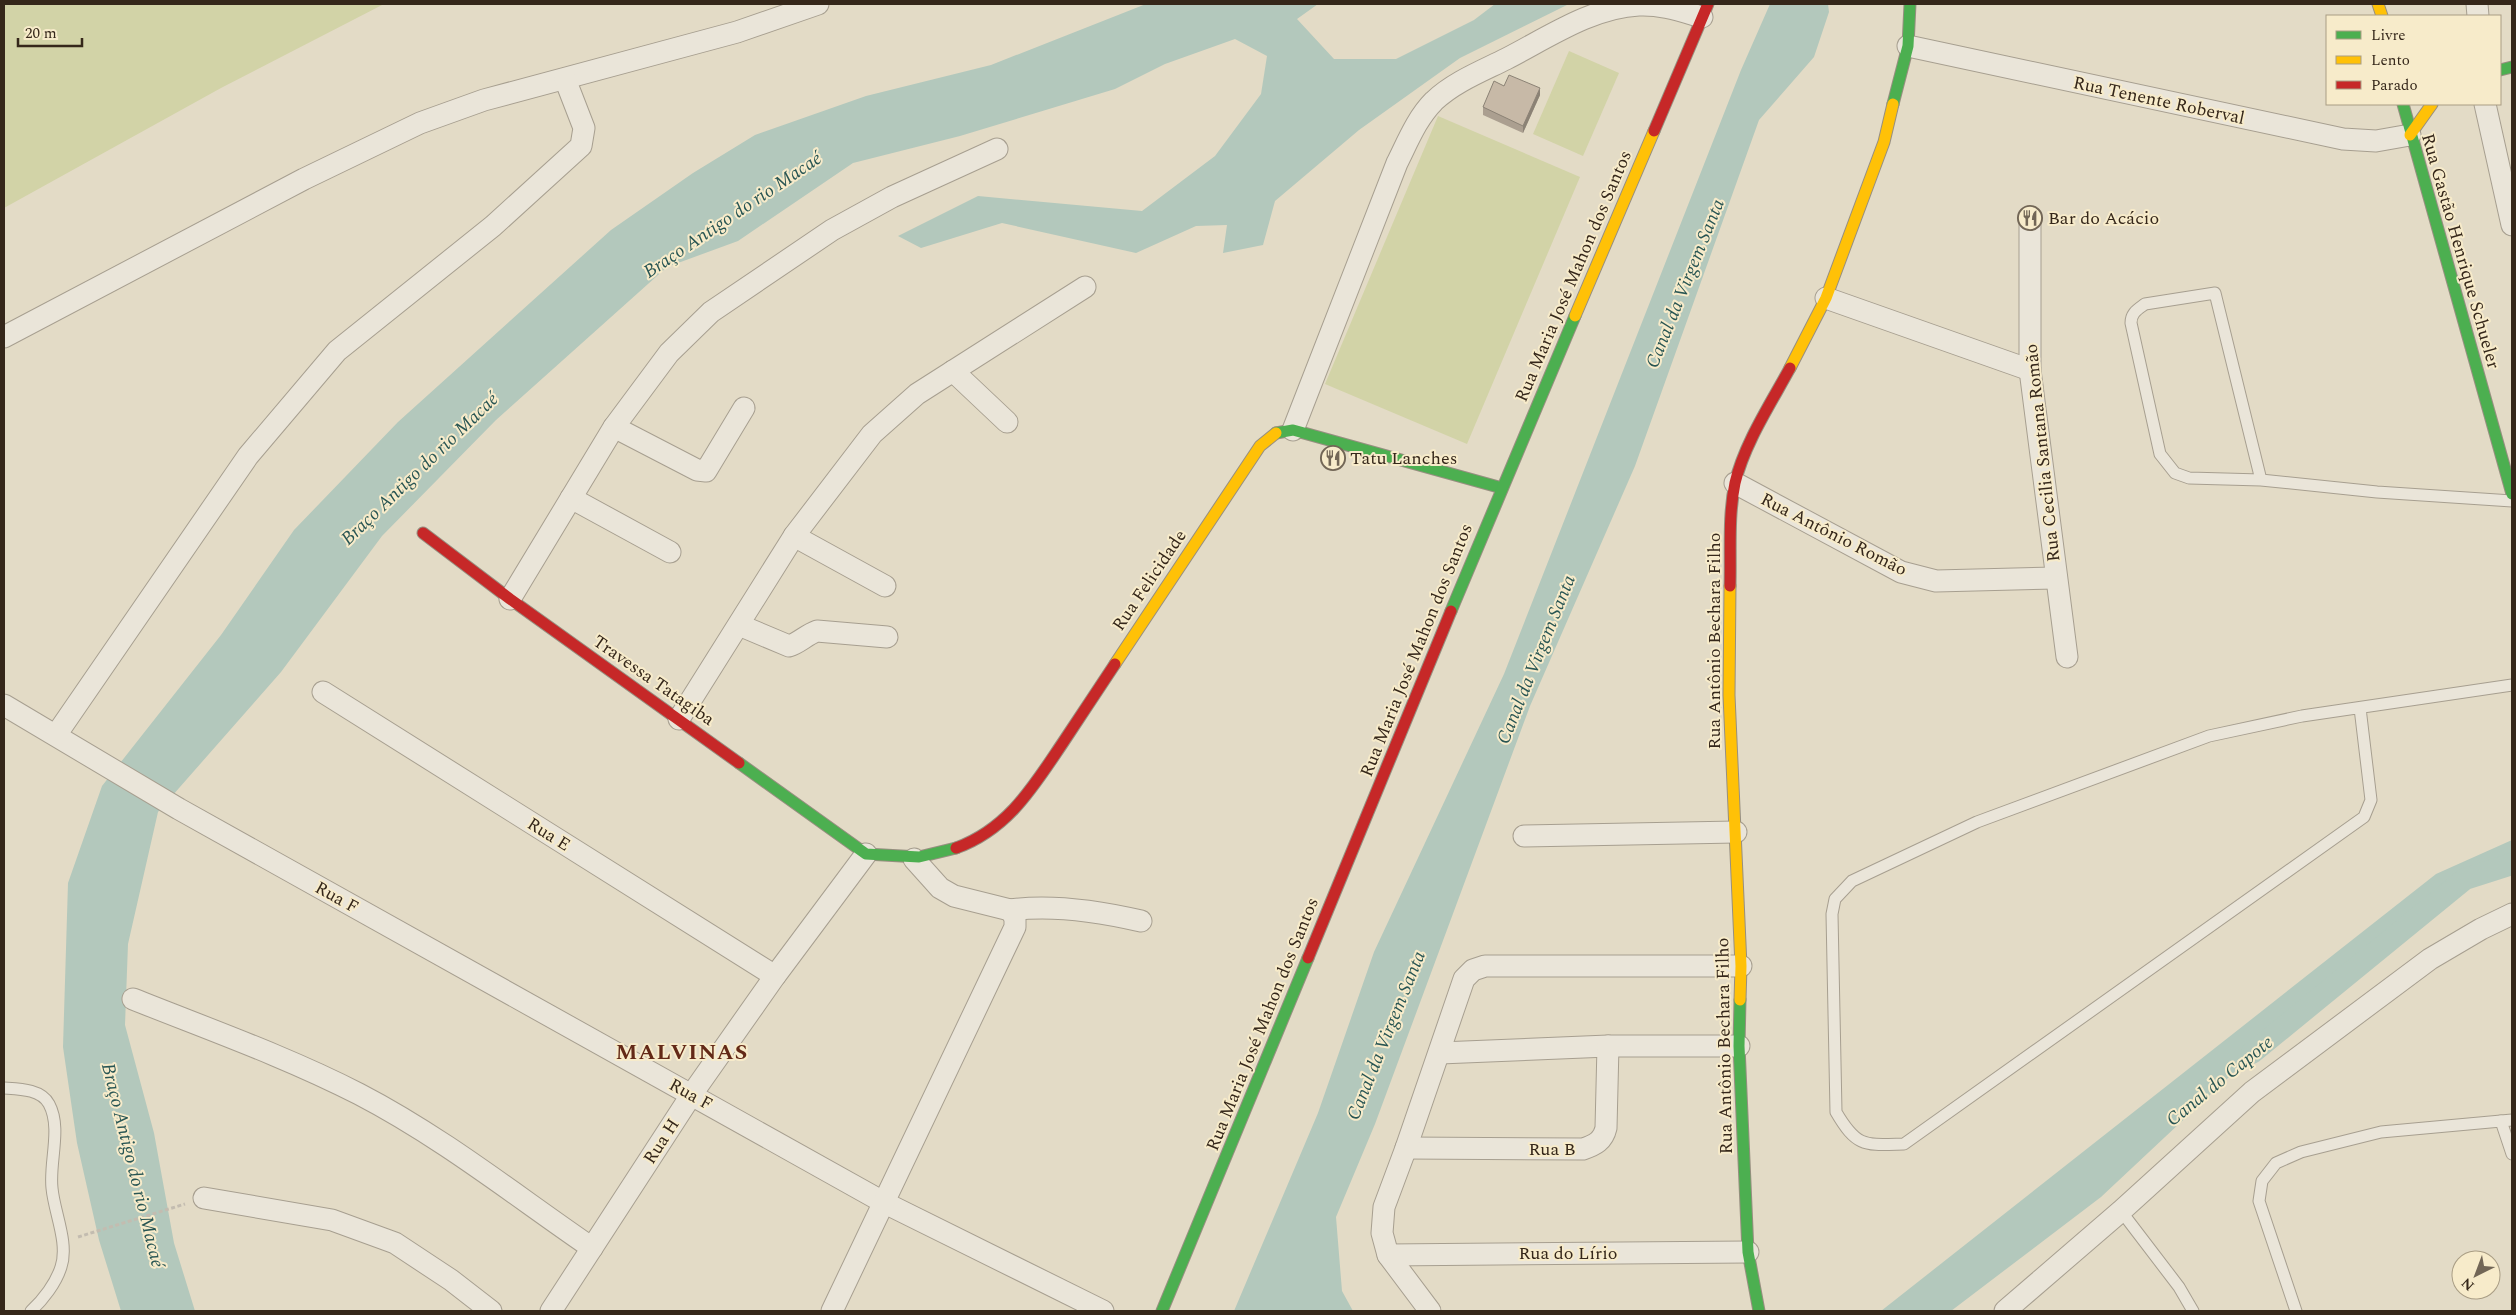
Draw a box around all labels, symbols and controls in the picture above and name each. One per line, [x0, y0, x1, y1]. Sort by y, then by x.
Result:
scale bar [18, 15, 81, 47]
legend [2326, 15, 2501, 105]
text: 20 m [25, 22, 57, 45]
text: Livre [2371, 24, 2406, 47]
text: Lento [2371, 49, 2410, 72]
street label: Rua Tenente Roberval [2071, 69, 2247, 132]
text: Parado [2371, 74, 2418, 97]
street label: Rua Gastão Henrique Schueler [2414, 130, 2507, 372]
water label: Braço Antigo do rio Macaé [638, 144, 829, 286]
street label: Rua Maria José Mahon dos Santos [1508, 146, 1639, 406]
water label: Canal da Virgem Santa [1638, 194, 1733, 373]
restaurant icon: Bar do Acácio [2017, 205, 2043, 231]
place label: Bar do Acácio [2048, 205, 2159, 232]
street label: Rua Cecilia Santana Romão [2018, 343, 2067, 563]
water label: Braço Antigo do rio Macaé [334, 385, 507, 552]
restaurant icon: Tatu Lanches [1320, 445, 1346, 471]
place label: Tatu Lanches [1350, 445, 1457, 472]
street label: Rua Antônio Romão [1756, 486, 1912, 583]
street label: Rua Maria José Mahon dos Santos [1353, 519, 1480, 781]
street label: Rua Felicidade [1105, 524, 1193, 636]
street label: Rua Antônio Bechara Filho [1701, 533, 1728, 749]
water label: Canal da Virgem Santa [1489, 570, 1584, 749]
street label: Travessa Tatagiba [587, 628, 720, 733]
street label: Rua E [522, 811, 576, 858]
street label: Rua F [310, 874, 364, 920]
street label: Rua Maria José Mahon dos Santos [1199, 893, 1326, 1155]
street label: Rua Antônio Bechara Filho [1709, 937, 1740, 1155]
water label: Canal da Virgem Santa [1339, 946, 1434, 1125]
water label: Canal do Capote [2160, 1029, 2280, 1134]
district label: MALVINAS [616, 1036, 748, 1069]
water label: Braço Antigo do rio Macaé [93, 1060, 172, 1272]
street label: Rua F [664, 1071, 718, 1117]
street label: Rua H [637, 1113, 686, 1170]
street label: Rua B [1528, 1136, 1576, 1163]
street label: Rua do Lírio [1518, 1240, 1618, 1267]
north arrow [2451, 1250, 2501, 1300]
text: N [2456, 1273, 2479, 1296]

